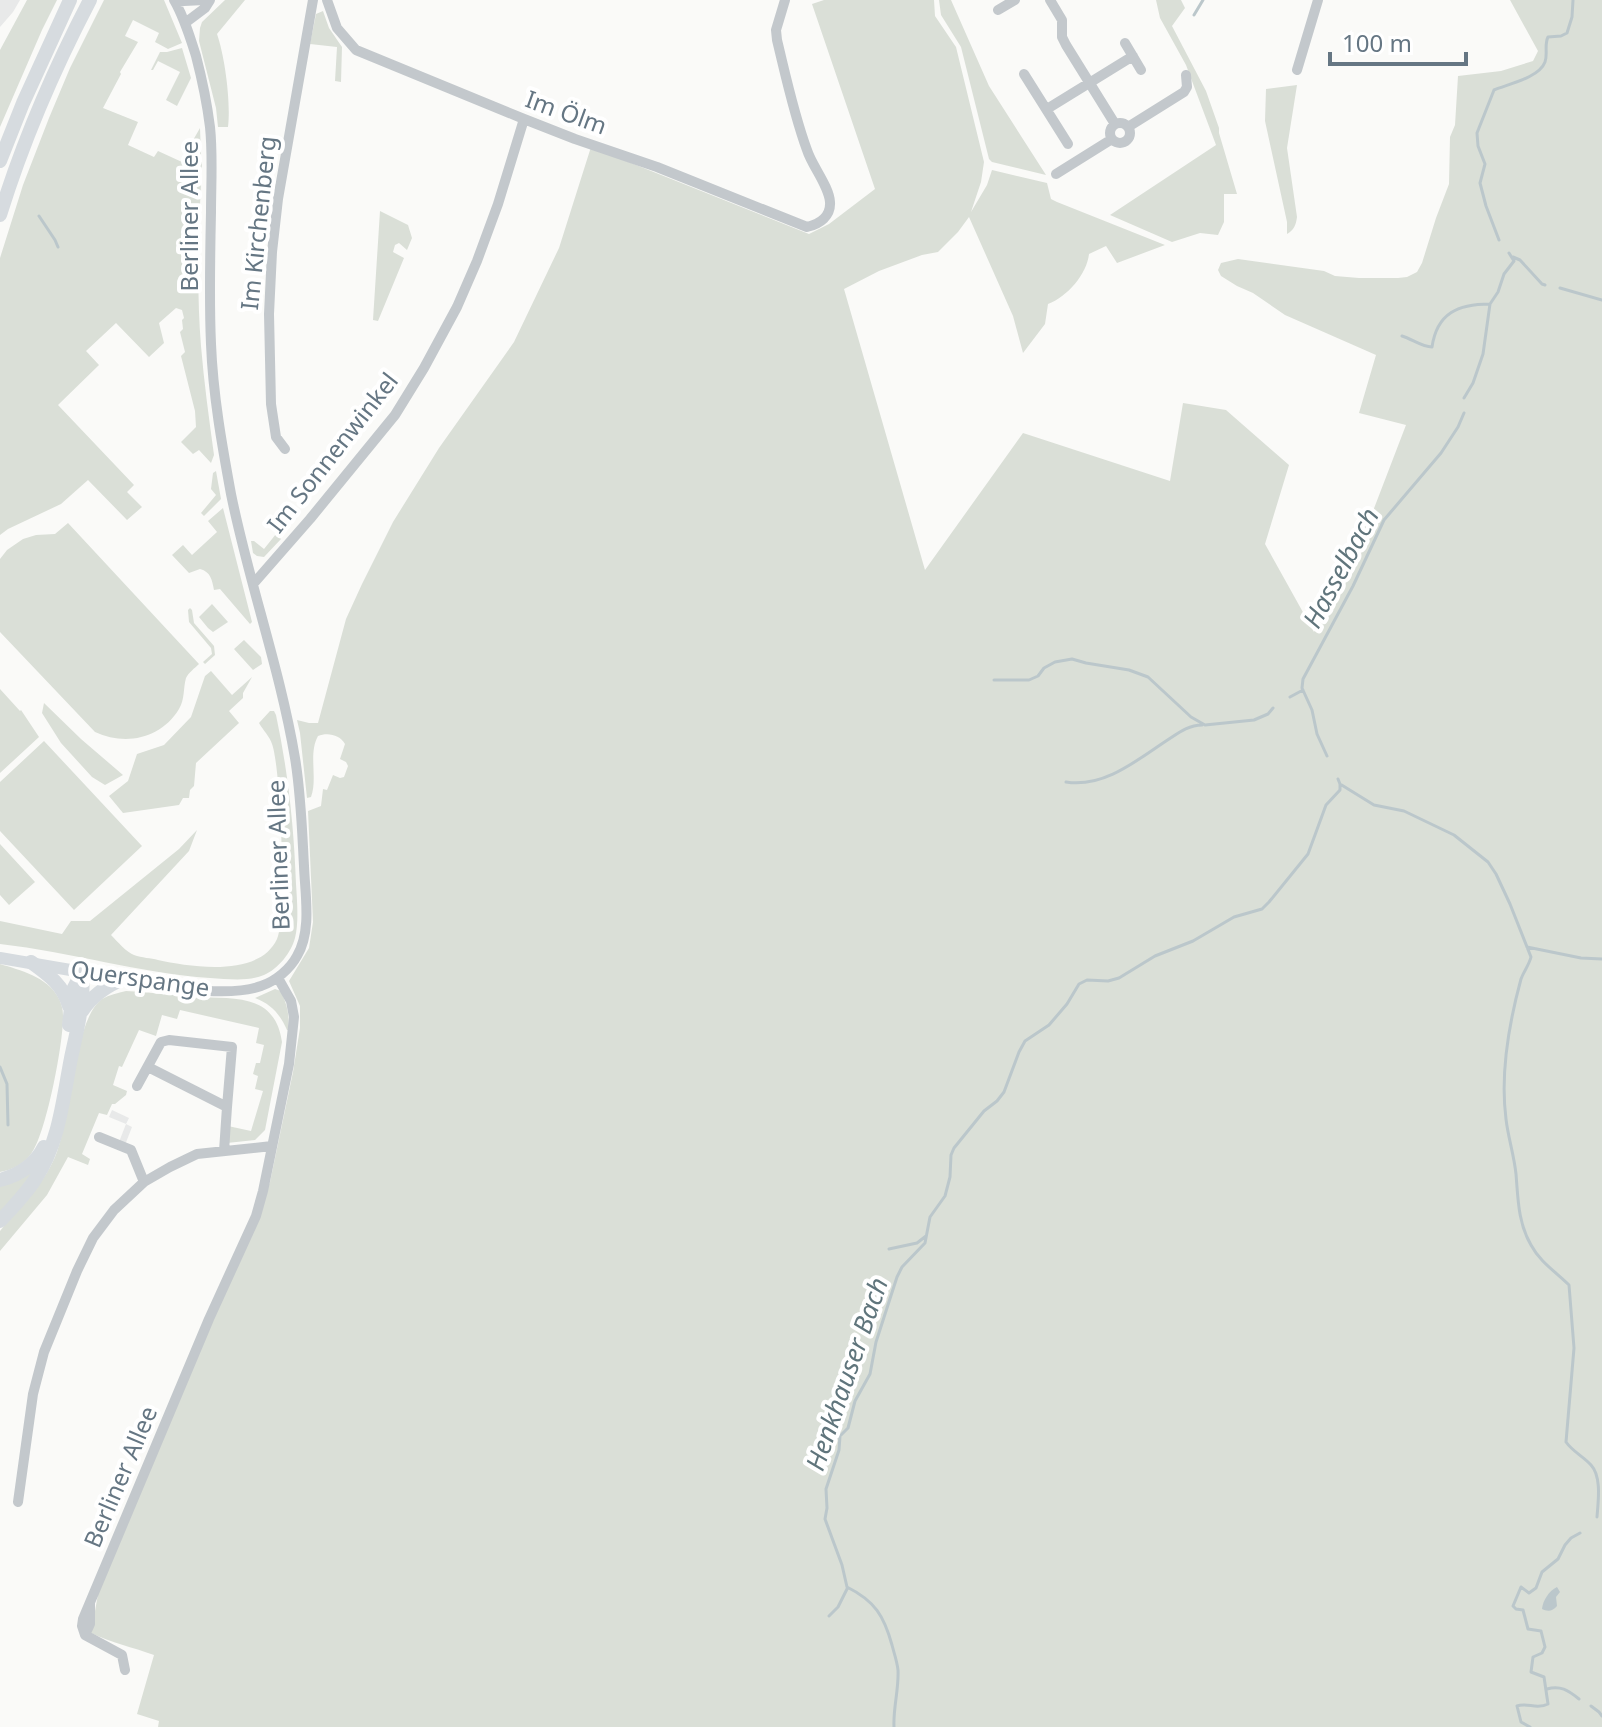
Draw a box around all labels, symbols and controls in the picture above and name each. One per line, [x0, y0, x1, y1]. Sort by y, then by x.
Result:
scale bar [1330, 16, 1466, 66]
text: 100 m [1342, 26, 1412, 59]
street label: Im Ölm [521, 82, 612, 141]
street label: Im Kirchenberg [232, 134, 283, 311]
street label: Berliner Allee [172, 141, 205, 291]
street label: Im Sonnenwinkel [259, 365, 405, 539]
water label: Hasselbach [1293, 501, 1387, 634]
street label: Berliner Allee [258, 779, 297, 931]
street label: Querspange [69, 951, 212, 1004]
water label: Henkhauser Bach [796, 1272, 896, 1475]
street label: Berliner Allee [75, 1401, 164, 1552]

